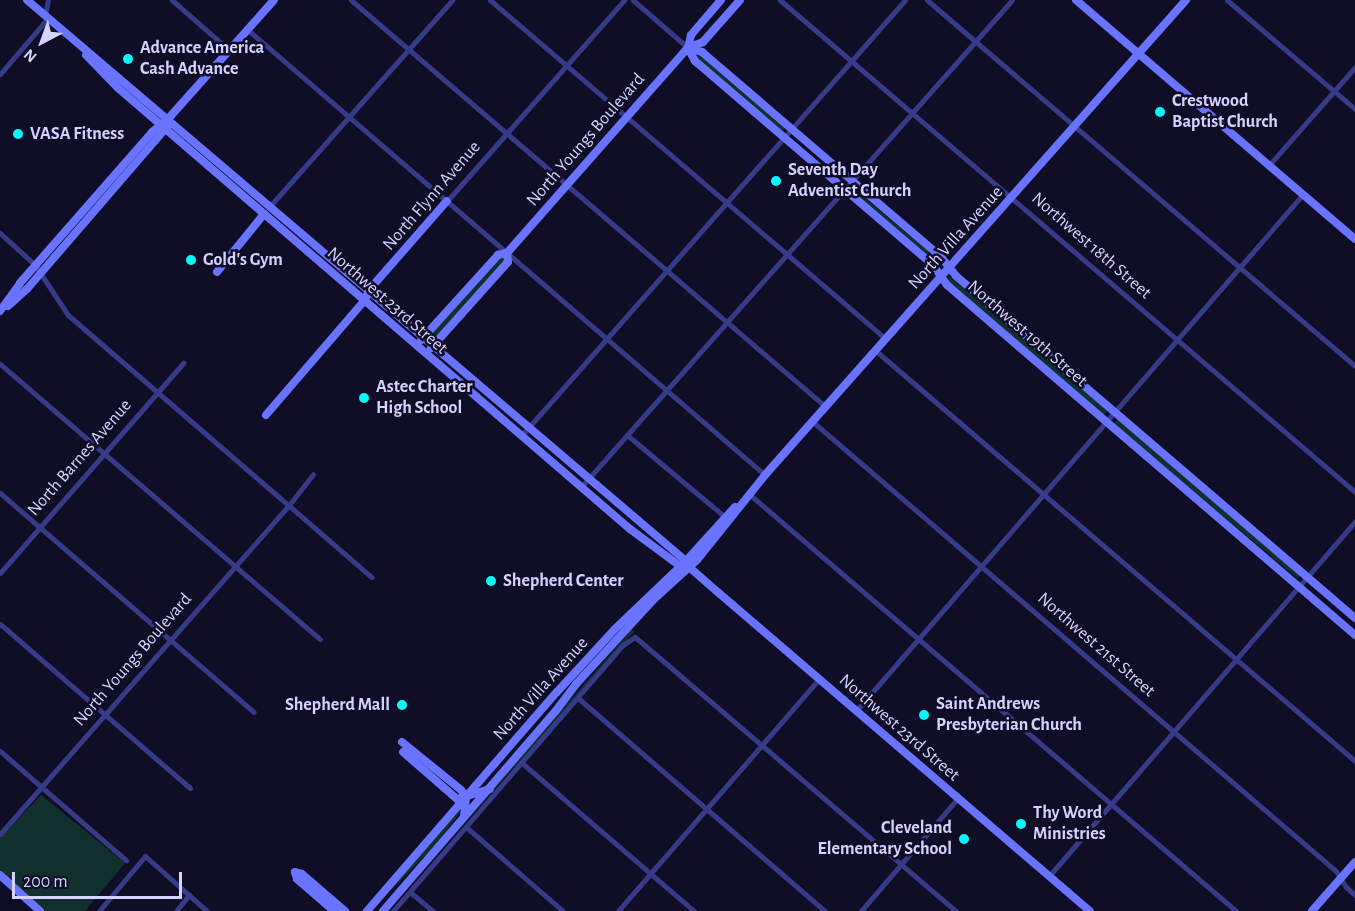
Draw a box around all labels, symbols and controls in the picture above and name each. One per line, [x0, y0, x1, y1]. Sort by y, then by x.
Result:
north arrow [12, 12, 72, 72]
place label: Advance America Cash Advance [140, 38, 264, 80]
text: N [21, 46, 40, 65]
marker: Advance America Cash Advance [121, 52, 135, 66]
street label: North Youngs Boulevard [522, 69, 650, 211]
place label: Crestwood Baptist Church [1172, 91, 1278, 134]
marker: Crestwood Baptist Church [1153, 105, 1167, 119]
place label: VASA Fitness [30, 123, 124, 145]
marker: VASA Fitness [11, 127, 25, 141]
street label: North Flynn Avenue [379, 137, 485, 255]
place label: Seventh Day Adventist Church [788, 160, 911, 202]
marker: Seventh Day Adventist Church [769, 174, 783, 188]
street label: North Villa Avenue [904, 182, 1008, 294]
street label: Northwest 18th Street [1027, 188, 1155, 304]
street label: Northwest 23rd Street [322, 243, 452, 359]
place label: Gold's Gym [203, 249, 283, 271]
marker: Gold's Gym [184, 253, 198, 267]
street label: Northwest 19th Street [963, 276, 1091, 392]
place label: Astec Charter High School [376, 377, 472, 420]
marker: Astec Charter High School [357, 391, 371, 405]
street label: North Barnes Avenue [23, 395, 137, 521]
place label: Shepherd Center [503, 570, 624, 592]
marker: Shepherd Center [484, 574, 498, 588]
street label: Northwest 21st Street [1033, 588, 1159, 702]
street label: North Youngs Boulevard [69, 589, 197, 731]
street label: North Villa Avenue [489, 633, 593, 745]
street label: Northwest 23rd Street [834, 670, 964, 786]
place label: Shepherd Mall [285, 694, 390, 716]
place label: Saint Andrews Presbyterian Church [936, 694, 1082, 736]
marker: Shepherd Mall [395, 698, 409, 712]
marker: Saint Andrews Presbyterian Church [917, 708, 931, 722]
place label: Thy Word Ministries [1033, 803, 1106, 846]
marker: Thy Word Ministries [1014, 817, 1028, 831]
place label: Cleveland Elementary School [817, 818, 952, 860]
marker: Cleveland Elementary School [957, 832, 971, 846]
scale bar [15, 860, 184, 898]
text: 200 m [23, 873, 68, 891]

